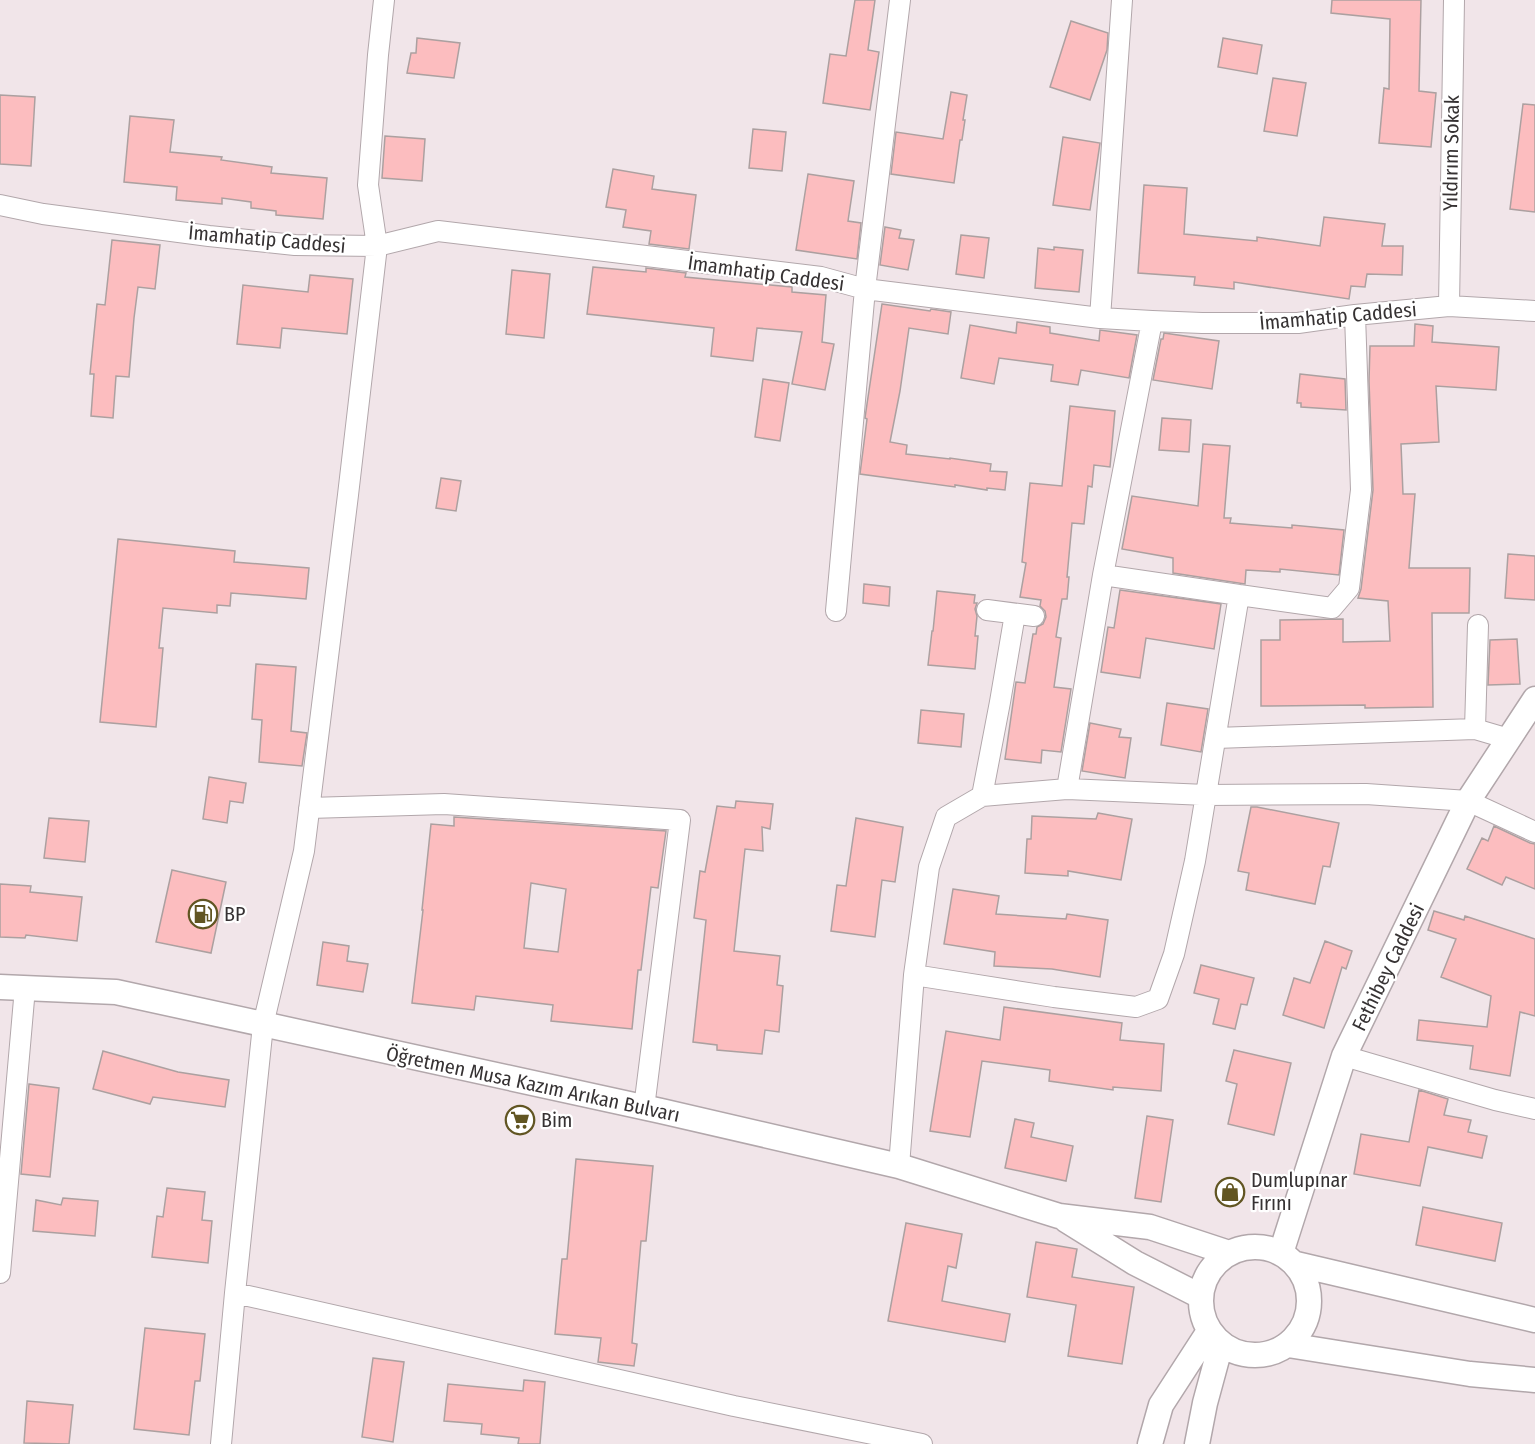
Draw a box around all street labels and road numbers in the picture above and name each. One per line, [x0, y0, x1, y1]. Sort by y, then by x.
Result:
street label: Yıldırım Sokak [1438, 94, 1464, 211]
street label: İmamhatip Caddesi [187, 220, 347, 258]
street label: İmamhatip Caddesi [686, 250, 846, 296]
street label: İmamhatip Caddesi [1258, 297, 1418, 335]
street label: Fethibey Caddesi [1347, 899, 1429, 1035]
street label: Öğretmen Musa Kazım Arıkan Bulvarı [384, 1041, 682, 1127]

